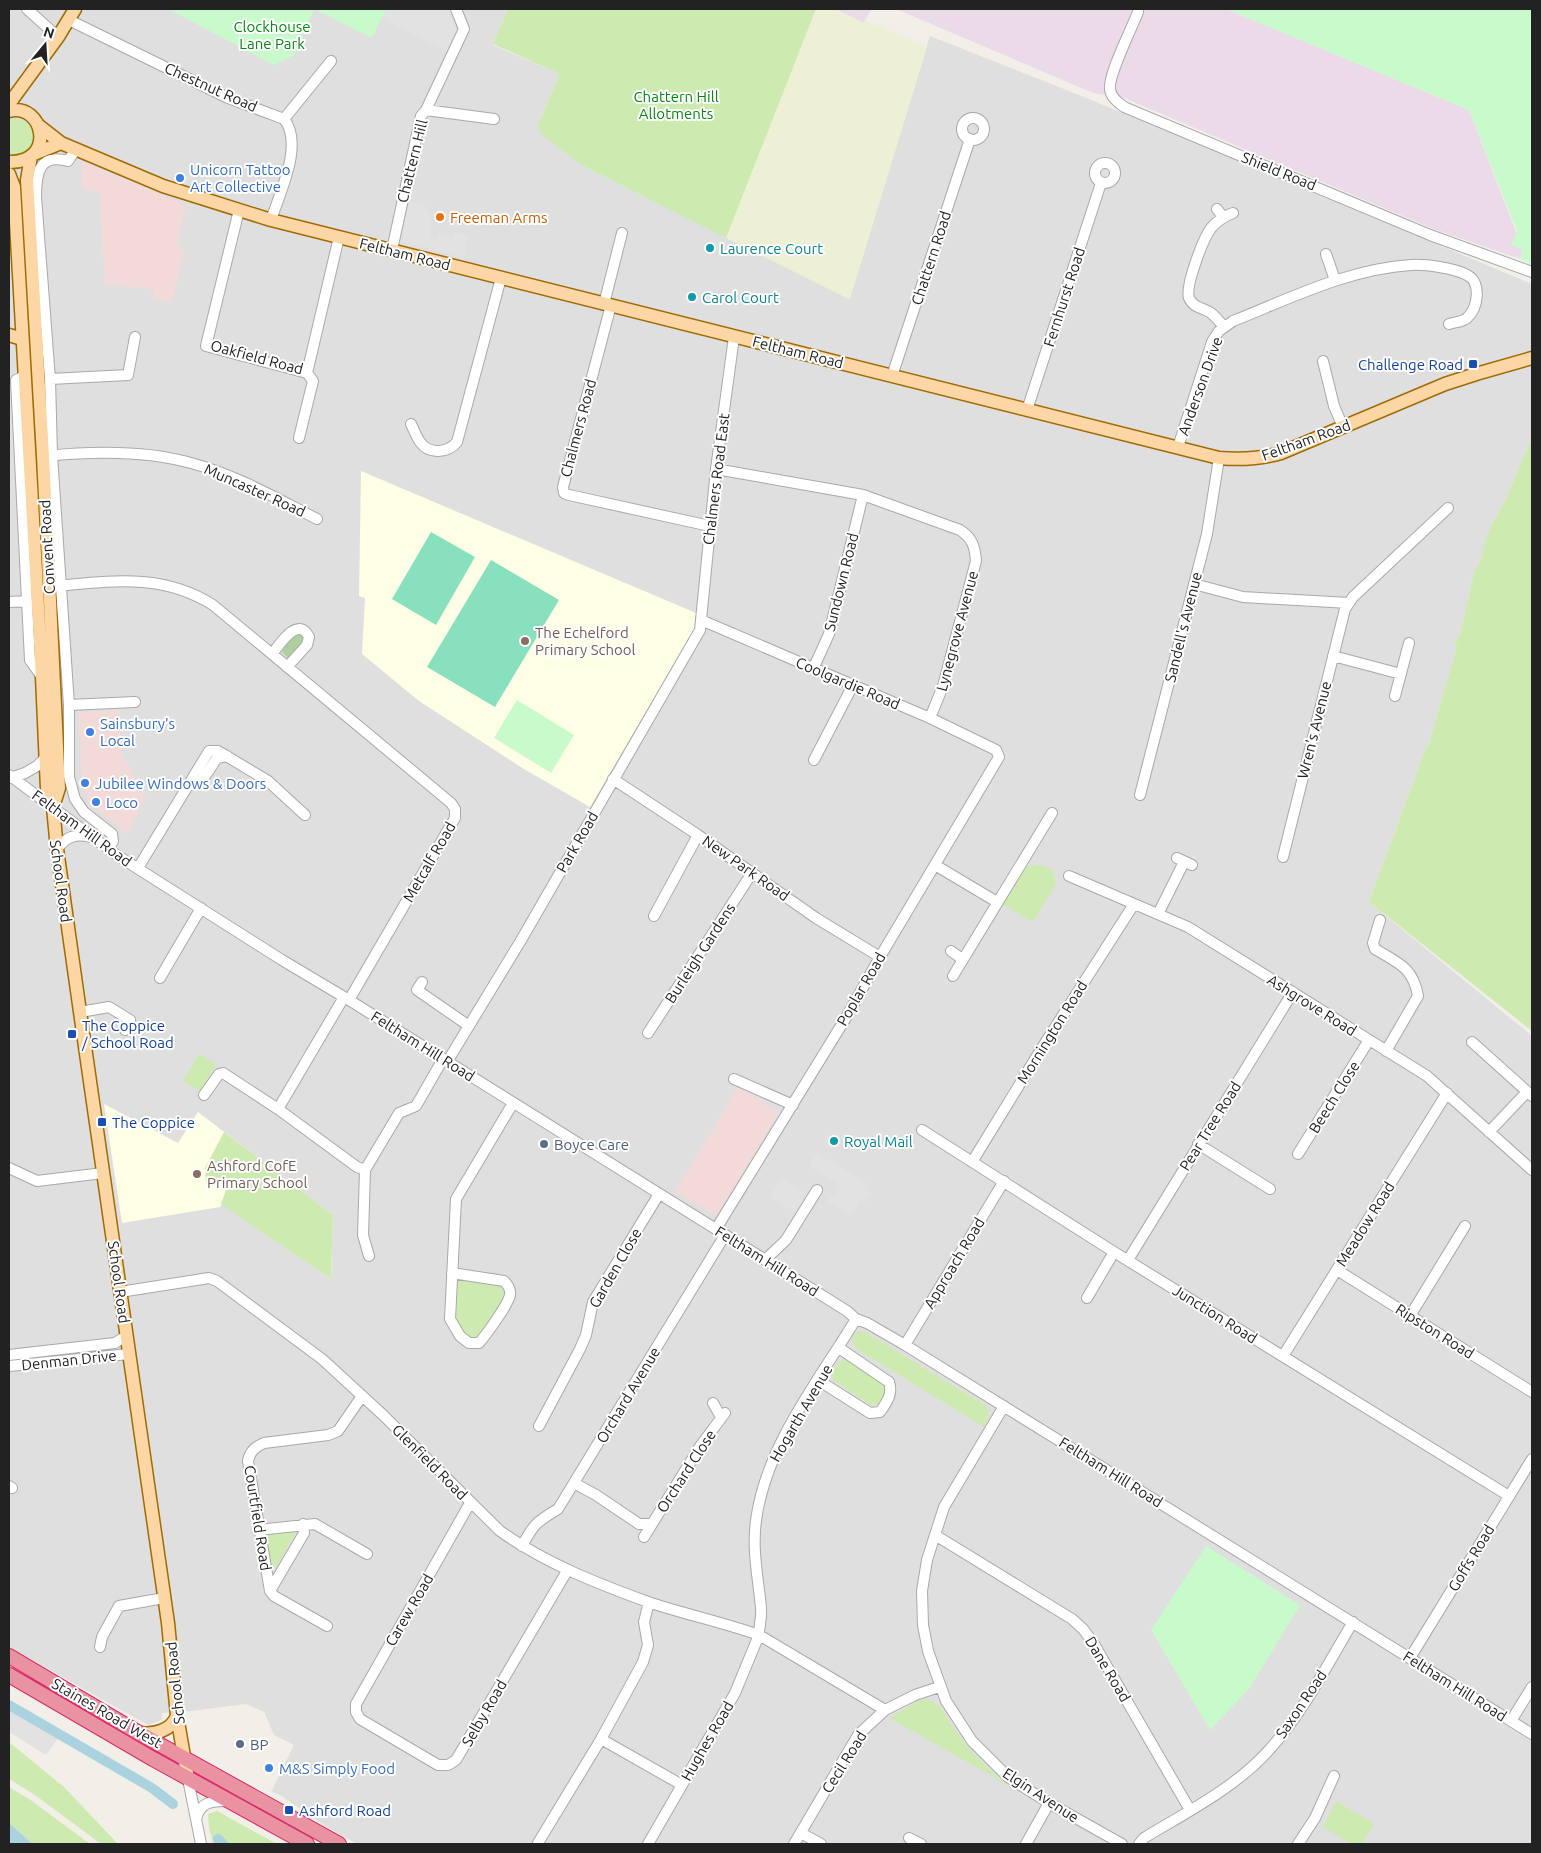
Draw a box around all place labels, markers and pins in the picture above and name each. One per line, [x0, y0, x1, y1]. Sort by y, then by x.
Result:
place label: Unicorn Tattoo Art Collective [190, 161, 291, 195]
marker: Unicorn Tattoo Art Collective [174, 172, 186, 184]
place label: Freeman Arms [450, 209, 547, 226]
marker: Freeman Arms [434, 211, 446, 223]
place label: Laurence Court [720, 240, 823, 257]
marker: Laurence Court [704, 242, 716, 254]
place label: Carol Court [702, 289, 779, 306]
marker: Carol Court [686, 291, 698, 303]
place label: Challenge Road [1358, 356, 1463, 373]
marker: Challenge Road [1467, 358, 1479, 370]
place label: The Echelford Primary School [535, 624, 636, 658]
marker: The Echelford Primary School [519, 635, 531, 647]
place label: Sainsbury's Local [100, 715, 175, 749]
marker: Sainsbury's Local [84, 726, 96, 738]
place label: Jubilee Windows & Doors [95, 775, 266, 792]
marker: Jubilee Windows & Doors [79, 777, 91, 789]
place label: Loco [106, 794, 138, 811]
marker: Loco [90, 796, 102, 808]
place label: The Coppice / School Road [81, 1017, 174, 1051]
marker: The Coppice / School Road [66, 1028, 78, 1040]
place label: The Coppice [112, 1114, 195, 1131]
marker: The Coppice [96, 1116, 108, 1128]
place label: Royal Mail [844, 1133, 913, 1150]
marker: Royal Mail [828, 1135, 840, 1147]
place label: Boyce Care [554, 1136, 629, 1153]
marker: Boyce Care [538, 1138, 550, 1150]
place label: Ashford CofE Primary School [207, 1157, 308, 1191]
marker: Ashford CofE Primary School [191, 1168, 203, 1180]
place label: BP [250, 1736, 269, 1753]
marker: BP [234, 1738, 246, 1750]
place label: M&S Simply Food [279, 1760, 395, 1777]
marker: M&S Simply Food [263, 1762, 275, 1774]
place label: Ashford Road [299, 1802, 391, 1819]
marker: Ashford Road [283, 1804, 295, 1816]

